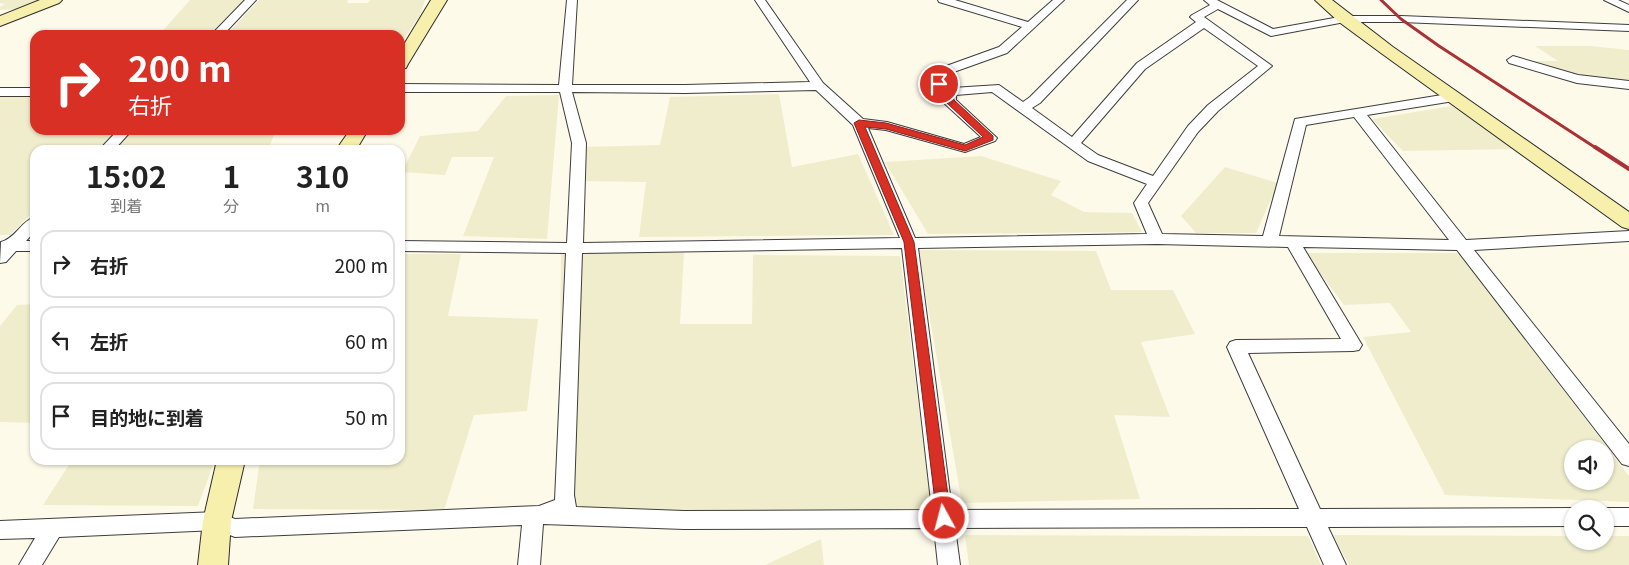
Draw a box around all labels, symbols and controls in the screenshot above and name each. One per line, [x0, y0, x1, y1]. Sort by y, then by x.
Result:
text: 200 m [128, 41, 232, 92]
icon: right [45, 50, 110, 115]
pin [918, 63, 960, 105]
icon: arrive [925, 70, 953, 98]
text: 右折 [128, 88, 172, 120]
text: 15:02 [86, 153, 166, 197]
text: 1 [222, 153, 240, 197]
text: 310 [296, 153, 349, 197]
text: 到着 [110, 193, 142, 217]
text: 分 [223, 193, 239, 217]
text: m [315, 193, 330, 217]
icon: right [47, 250, 75, 278]
text: 右折 [90, 251, 128, 278]
text: 200 m [335, 251, 388, 278]
icon: left [47, 326, 75, 354]
text: 左折 [90, 327, 128, 354]
text: 60 m [345, 327, 388, 354]
icon: arrive [47, 402, 75, 430]
text: 目的地に到着 [90, 403, 204, 430]
text: 50 m [345, 403, 388, 430]
map controls [1564, 440, 1614, 550]
button: sound [1564, 440, 1614, 490]
position arrow [917, 491, 969, 543]
button: search [1564, 500, 1614, 550]

